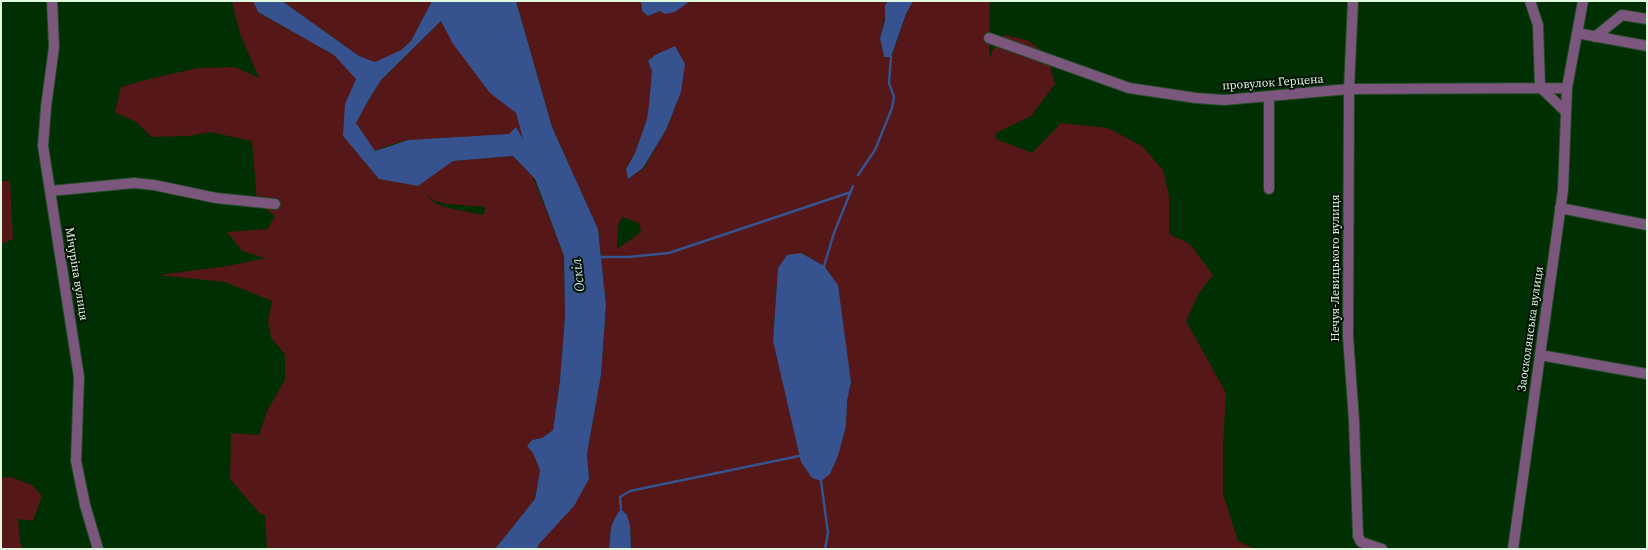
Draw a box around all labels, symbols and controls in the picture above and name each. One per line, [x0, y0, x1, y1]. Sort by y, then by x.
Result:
street label: провулок Герцена [1222, 72, 1324, 94]
street label: Нечуя-Левицького вулиця [1329, 194, 1343, 342]
street label: Мічуріна вулиця [62, 226, 90, 322]
water label: Оскіл [569, 257, 589, 293]
street label: Заосколянська вулиця [1515, 266, 1547, 392]

